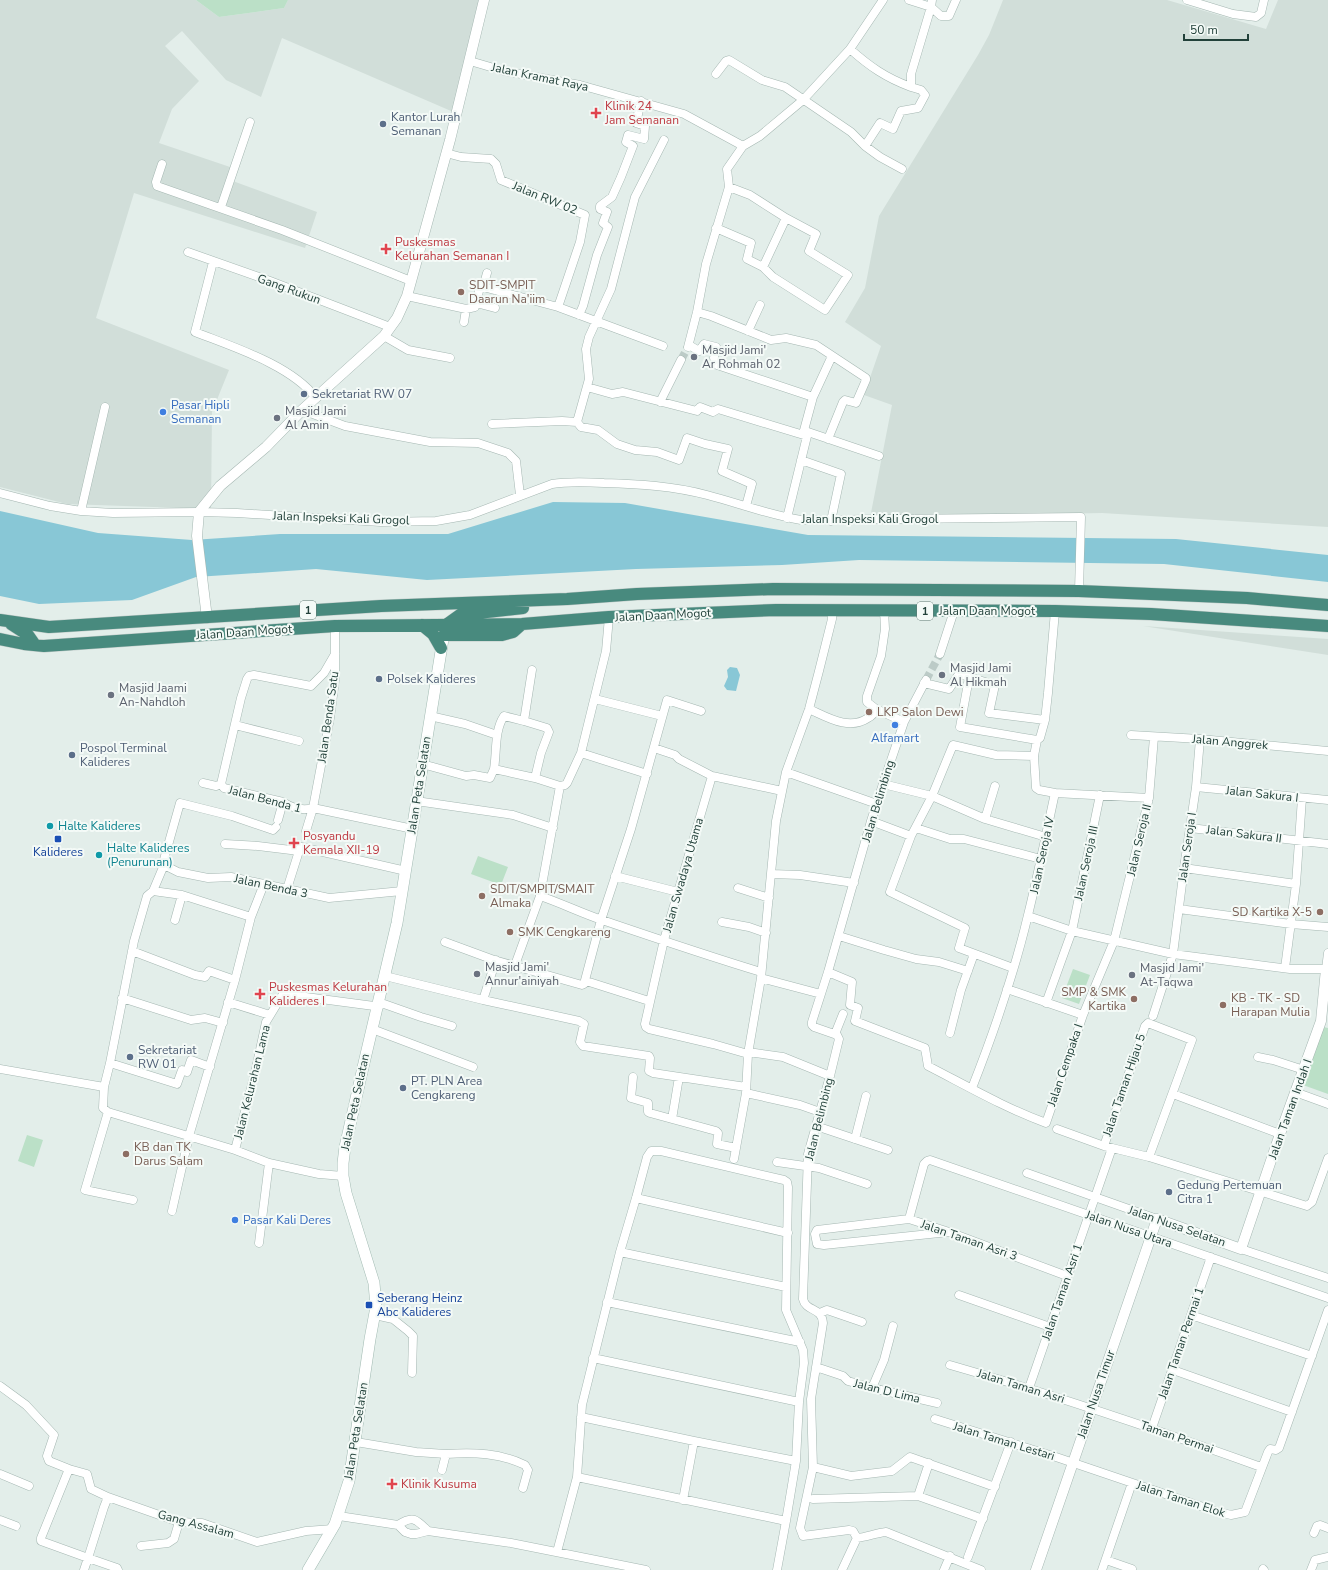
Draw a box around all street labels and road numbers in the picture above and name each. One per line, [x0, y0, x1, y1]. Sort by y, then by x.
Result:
street label: Jalan Kramat Raya [489, 59, 590, 95]
street label: Jalan RW 02 [509, 177, 580, 218]
street label: Gang Rukun [255, 270, 323, 308]
street label: Jalan Inspeksi Kali Grogol [271, 508, 410, 528]
street label: Jalan Inspeksi Kali Grogol [801, 511, 939, 527]
road number: 1 [300, 601, 316, 619]
road number: 1 [917, 602, 933, 620]
street label: Jalan Daan Mogot [938, 603, 1036, 619]
street label: Jalan Daan Mogot [613, 604, 712, 626]
street label: Jalan Daan Mogot [194, 621, 293, 643]
street label: Jalan Benda Satu [314, 670, 342, 765]
street label: Jalan Anggrek [1190, 731, 1270, 753]
street label: Jalan Peta Selatan [403, 735, 435, 836]
street label: Jalan Belimbing [858, 758, 898, 845]
street label: Jalan Benda 1 [226, 781, 303, 816]
street label: Jalan Sakura I [1224, 782, 1299, 806]
street label: Jalan Seroja II [1123, 803, 1155, 878]
street label: Jalan Seroja I [1174, 811, 1200, 884]
street label: Jalan Seroja IV [1026, 814, 1058, 896]
street label: Jalan Swadaya Utama [659, 816, 707, 935]
street label: Jalan Sakura II [1204, 821, 1283, 847]
street label: Jalan Seroja III [1070, 824, 1102, 903]
street label: Jalan Benda 3 [232, 870, 309, 902]
street label: Jalan Cempaka I [1043, 1022, 1087, 1109]
street label: Jalan Kelurahan Lama [230, 1023, 274, 1142]
street label: Jalan Taman Hijau 5 [1099, 1032, 1149, 1139]
street label: Jalan Peta Selatan [337, 1052, 373, 1153]
street label: Jalan Taman Indah I [1264, 1057, 1316, 1162]
street label: Jalan Belimbing [801, 1076, 837, 1163]
street label: Jalan Nusa Selatan [1125, 1202, 1228, 1250]
street label: Jalan Nusa Utara [1083, 1206, 1175, 1251]
street label: Jalan Taman Asri 3 [918, 1216, 1019, 1264]
street label: Jalan Taman Asri 1 [1038, 1242, 1086, 1343]
street label: Jalan Taman Permai 1 [1154, 1285, 1208, 1402]
street label: Jalan Nusa Timur [1073, 1347, 1119, 1441]
street label: Jalan Taman Asri [974, 1365, 1067, 1407]
street label: Jalan D Lima [851, 1375, 922, 1407]
street label: Jalan Peta Selatan [340, 1381, 372, 1482]
street label: Taman Permai [1138, 1417, 1216, 1457]
street label: Jalan Taman Lestari [950, 1418, 1057, 1464]
street label: Jalan Taman Elok [1134, 1477, 1228, 1521]
street label: Gang Assalam [156, 1506, 236, 1542]

